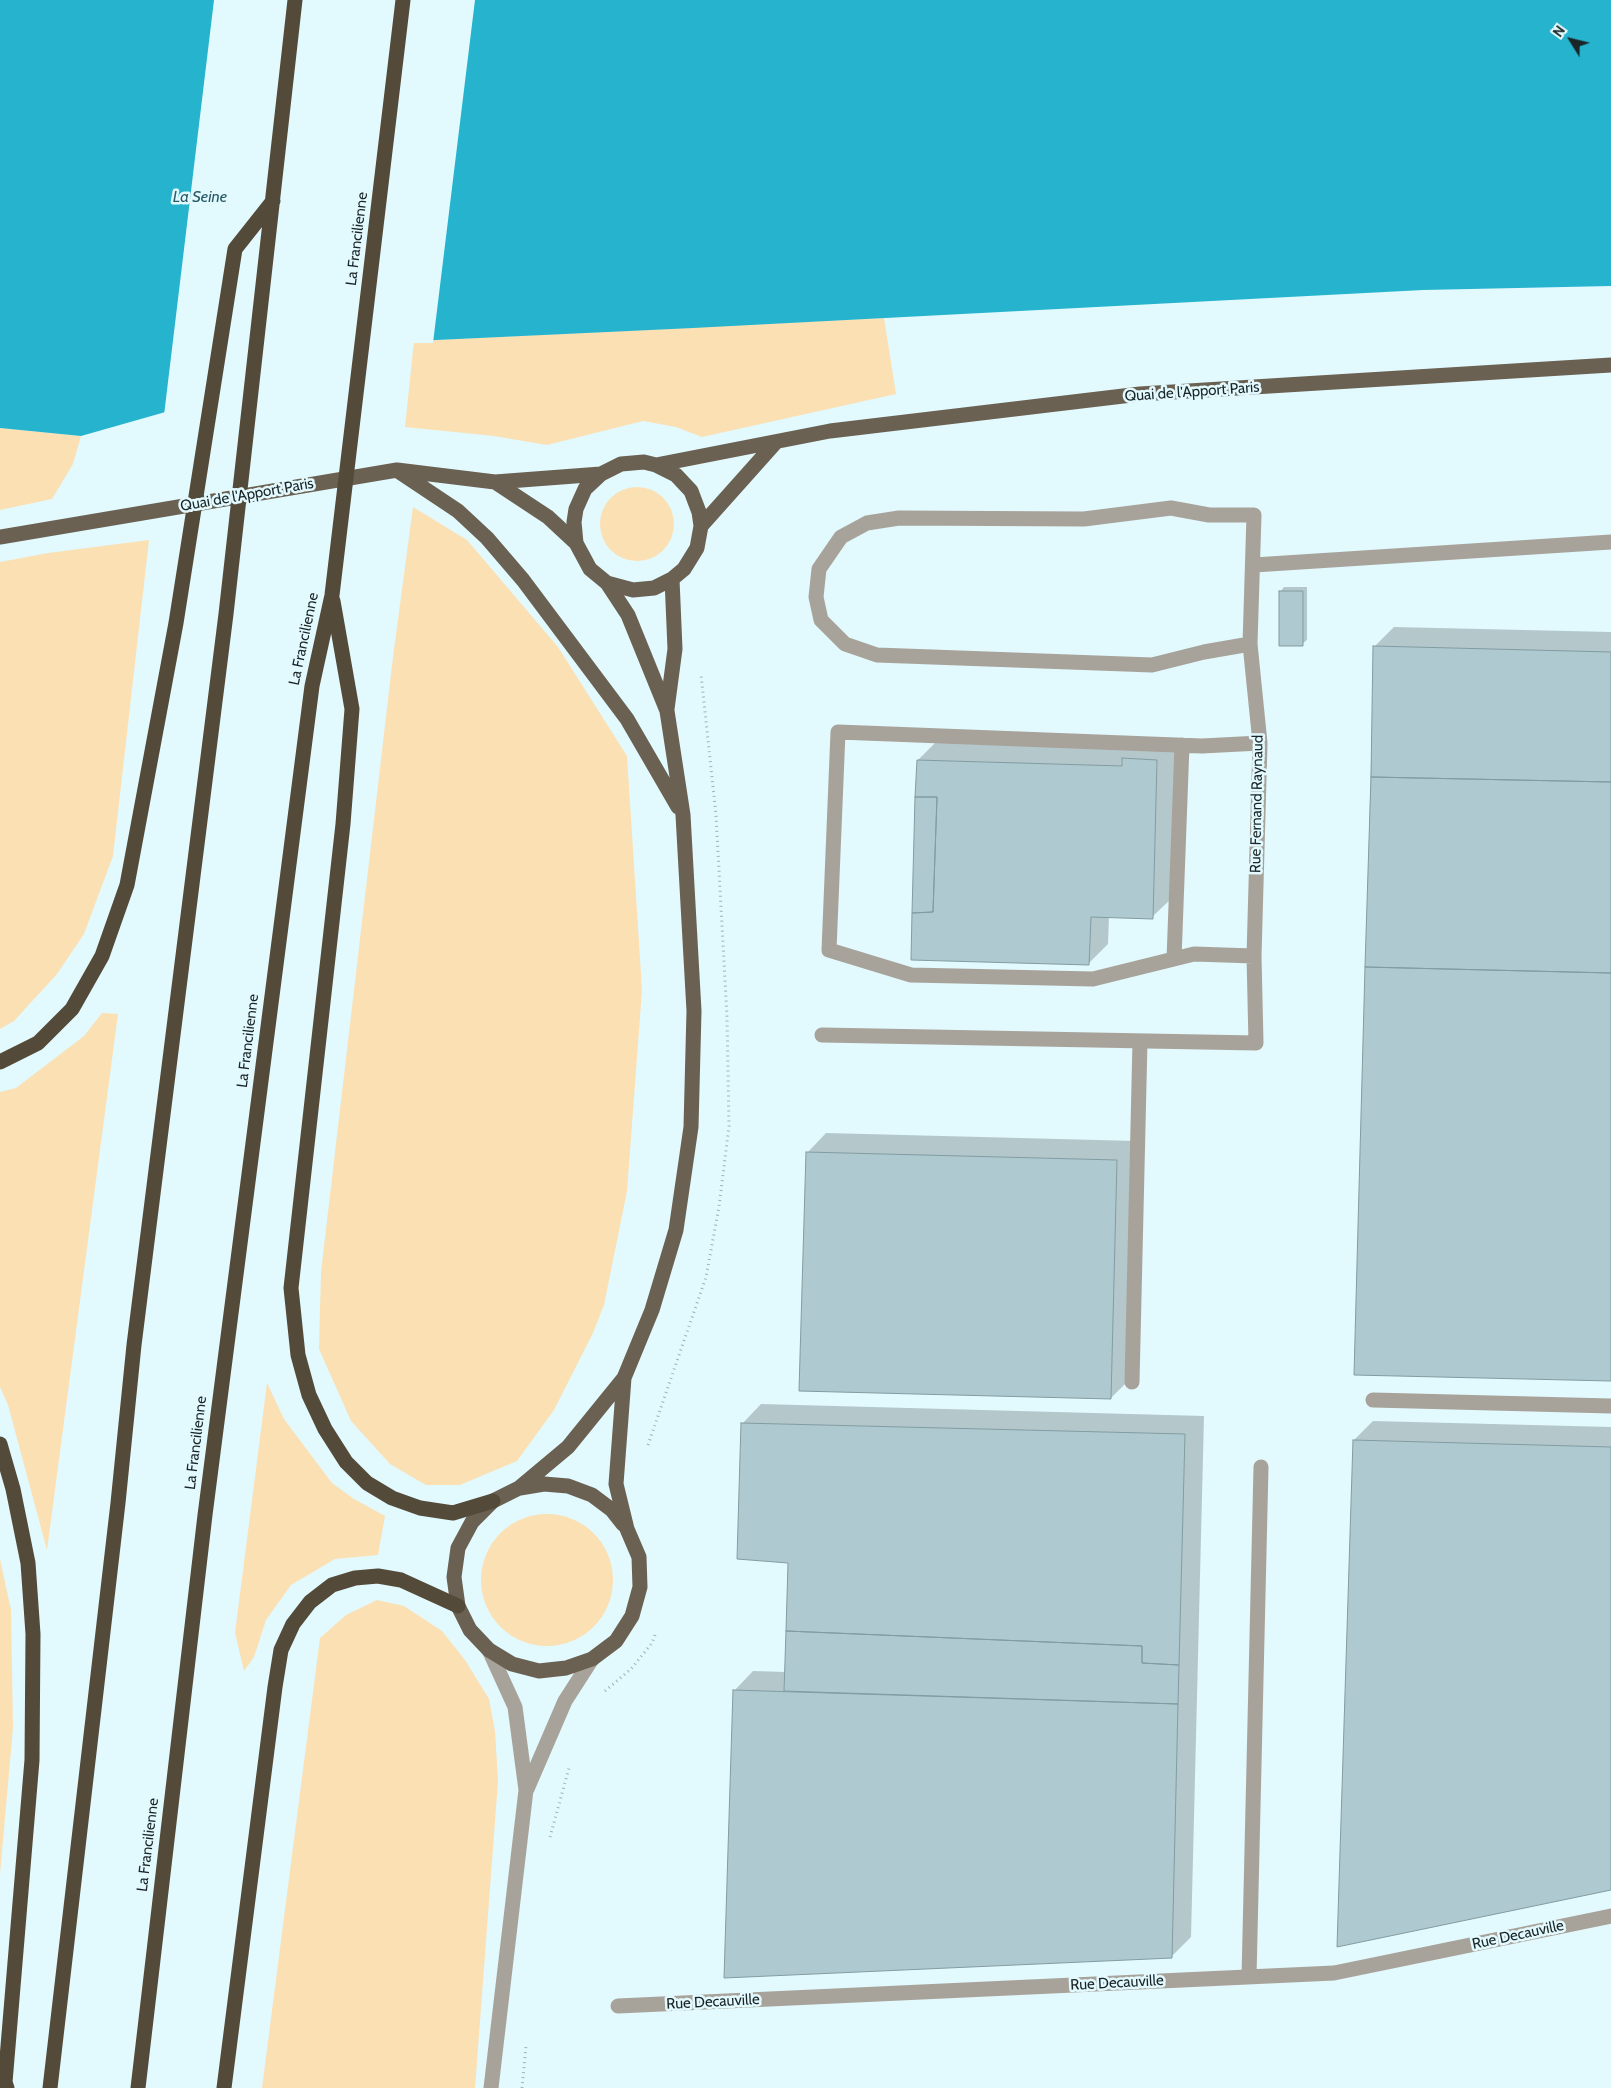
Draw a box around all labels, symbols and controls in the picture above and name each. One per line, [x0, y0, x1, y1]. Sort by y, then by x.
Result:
north arrow [1546, 15, 1596, 65]
text: N [1549, 22, 1569, 40]
water label: La Seine [173, 187, 227, 207]
street label: La Francilienne [342, 191, 372, 287]
street label: Quai de l'Apport Paris [1124, 378, 1260, 406]
street label: Quai de l'Apport Paris [179, 474, 315, 516]
street label: La Francilienne [285, 591, 323, 687]
street label: Rue Fernand Raynaud [1247, 735, 1267, 873]
street label: La Francilienne [233, 993, 263, 1089]
street label: La Francilienne [181, 1395, 211, 1491]
street label: La Francilienne [133, 1797, 163, 1893]
street label: Rue Decauville [1470, 1916, 1566, 1954]
street label: Rue Decauville [1070, 1972, 1164, 1994]
street label: Rue Decauville [666, 1991, 760, 2013]

